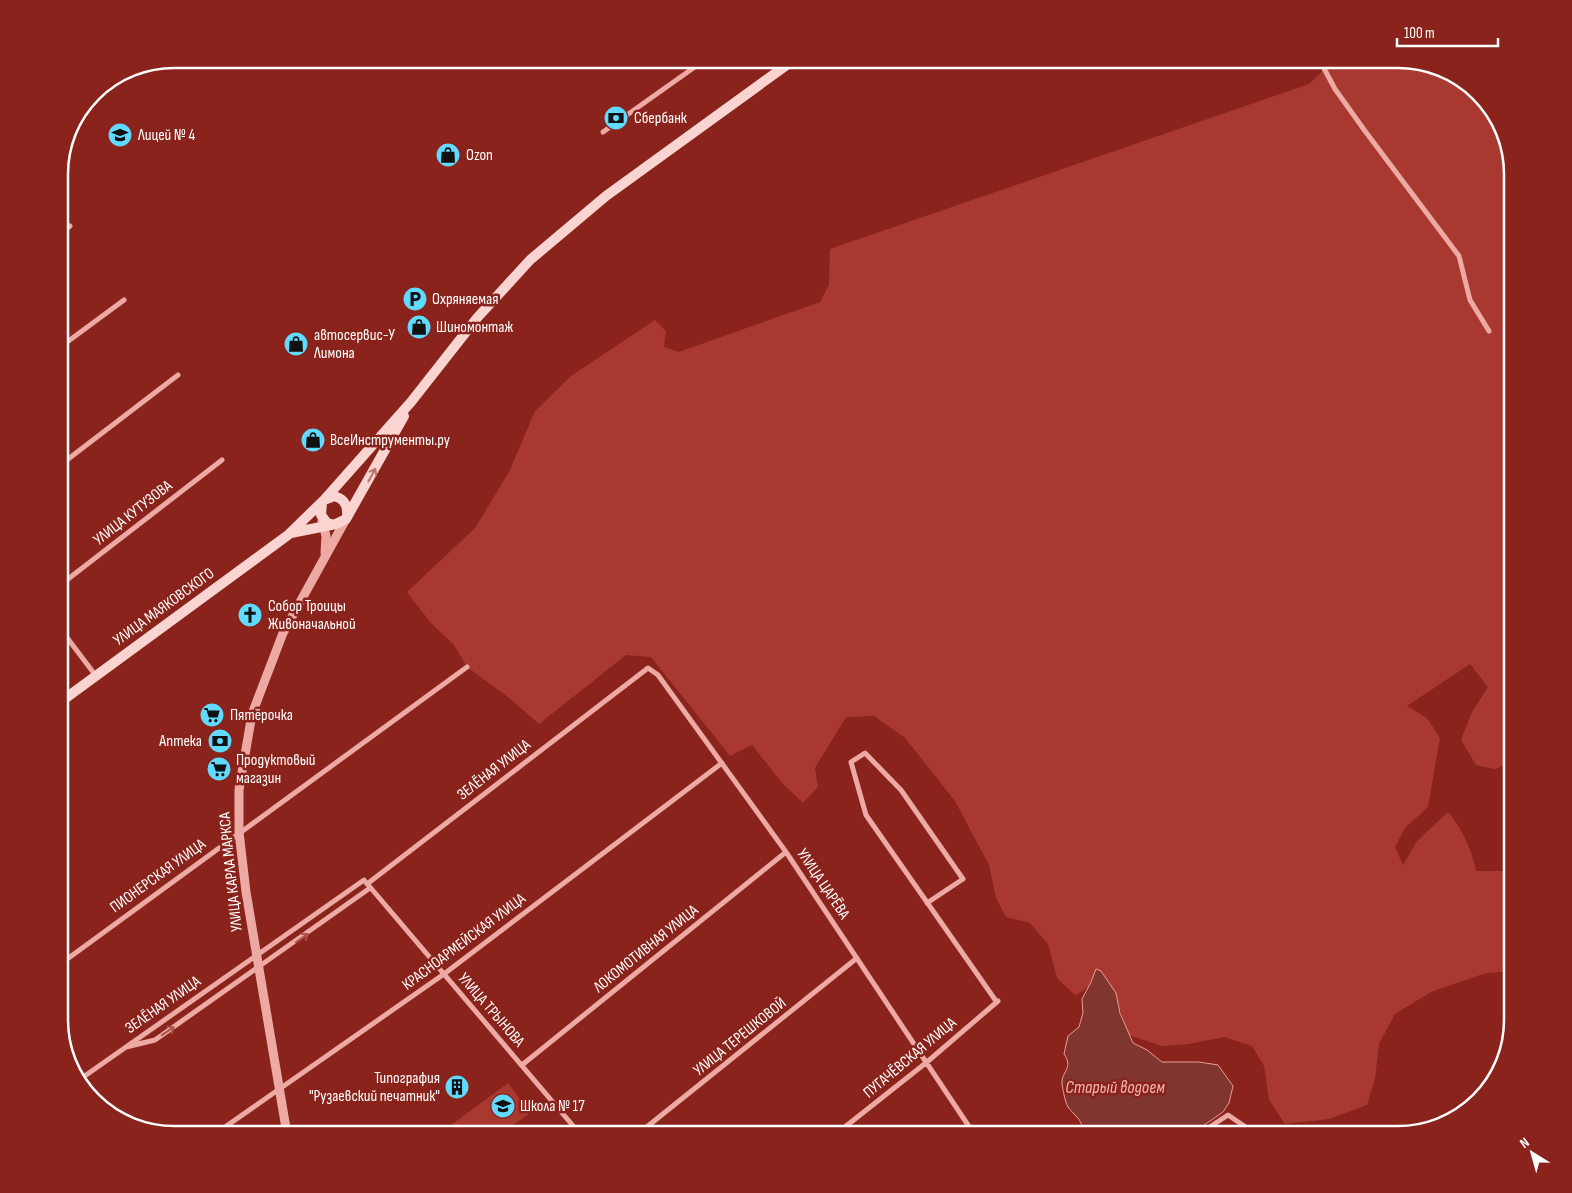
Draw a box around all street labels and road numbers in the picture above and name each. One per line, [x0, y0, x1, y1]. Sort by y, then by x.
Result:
street label: УЛИЦА КУТУЗОВА [90, 476, 176, 550]
street label: УЛИЦА МАЯКОВСКОГО [110, 564, 218, 650]
street label: ЗЕЛЁНАЯ УЛИЦА [454, 735, 535, 804]
street label: УЛИЦА КАРЛА МАРКСА [215, 811, 247, 933]
street label: ПИОНЕРСКАЯ УЛИЦА [107, 835, 210, 917]
street label: УЛИЦА ЦАРЁВА [792, 845, 854, 923]
street label: КРАСНОАРМЕЙСКАЯ УЛИЦА [399, 889, 530, 995]
street label: ЛОКОМОТИВНАЯ УЛИЦА [589, 901, 702, 998]
street label: УЛИЦА ТРЫНОВА [454, 969, 528, 1051]
street label: ЗЕЛЁНАЯ УЛИЦА [122, 972, 204, 1038]
street label: УЛИЦА ТЕРЕШКОВОЙ [690, 994, 790, 1080]
street label: ПУГАЧЁВСКАЯ УЛИЦА [860, 1014, 960, 1102]

